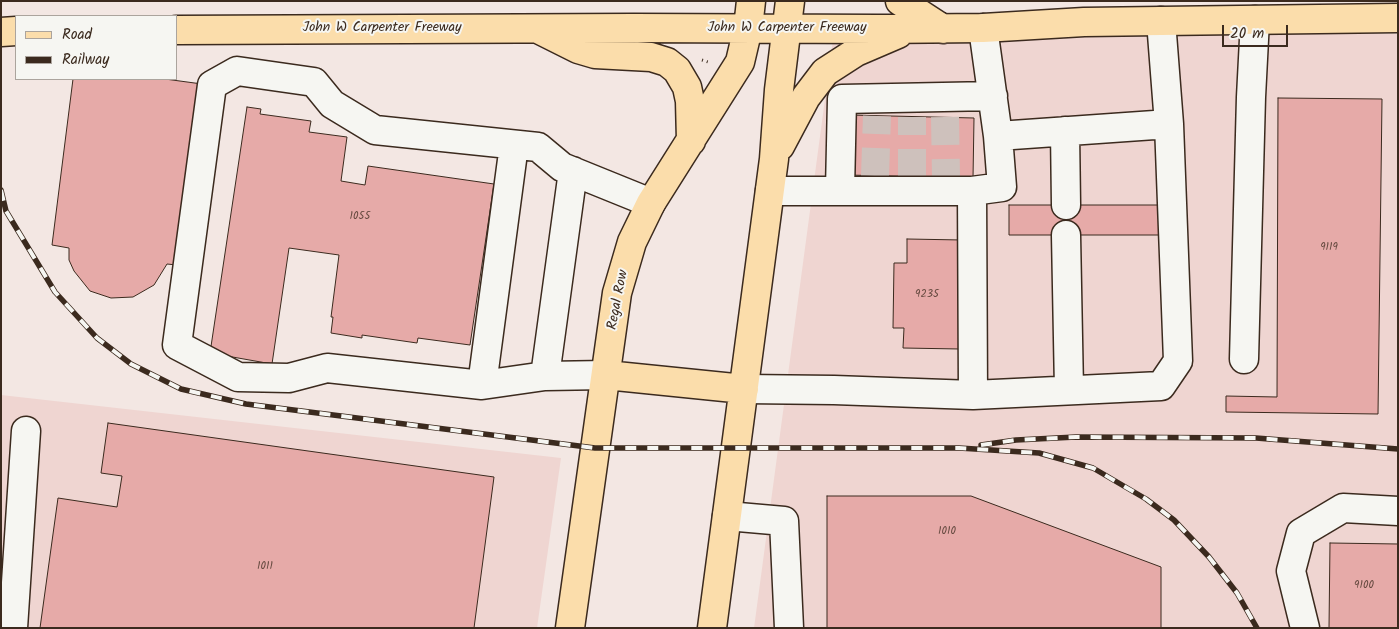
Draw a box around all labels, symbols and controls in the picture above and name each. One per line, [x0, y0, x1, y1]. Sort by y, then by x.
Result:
legend [15, 15, 178, 80]
scale bar [1224, 15, 1290, 47]
street label: John W Carpenter Freeway [302, 21, 462, 37]
street label: John W Carpenter Freeway [707, 21, 867, 37]
text: 20 m [1230, 22, 1264, 46]
text: Road [62, 23, 92, 47]
text: Railway [62, 48, 109, 72]
house number: 1055 [350, 210, 370, 224]
house number: 9119 [1320, 241, 1338, 255]
street label: Regal Row [605, 269, 633, 331]
house number: 9235 [915, 288, 939, 302]
house number: 1010 [938, 525, 956, 539]
house number: 1011 [257, 560, 273, 574]
house number: 9100 [1354, 579, 1374, 593]

